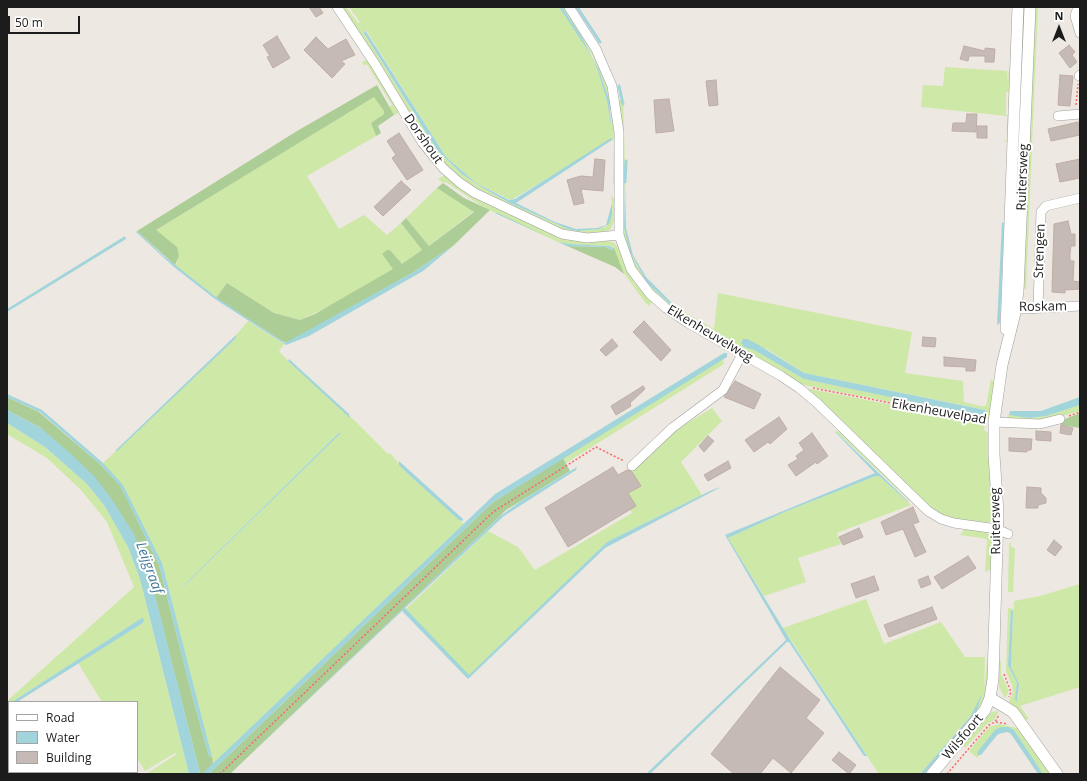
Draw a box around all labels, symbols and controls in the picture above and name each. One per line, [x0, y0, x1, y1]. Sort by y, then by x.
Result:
scale bar [10, 8, 82, 34]
north arrow [1039, 8, 1079, 48]
text: N [1055, 8, 1063, 23]
text: 50 m [15, 14, 43, 31]
street label: Dorshout [400, 111, 446, 167]
street label: Ruitersweg [1014, 143, 1032, 211]
street label: Strengen [1031, 223, 1049, 279]
street label: Roskam [1019, 299, 1067, 315]
street label: Eikenheuvelweg [664, 302, 756, 366]
street label: Eikenheuvelpad [890, 396, 988, 428]
street label: Ruitersweg [988, 487, 1004, 555]
water label: Leijgraaf [132, 540, 166, 596]
legend [8, 701, 138, 773]
text: Road [46, 709, 75, 726]
street label: Wilsfoort [939, 711, 987, 763]
text: Water [46, 729, 80, 746]
text: Building [46, 749, 91, 766]

